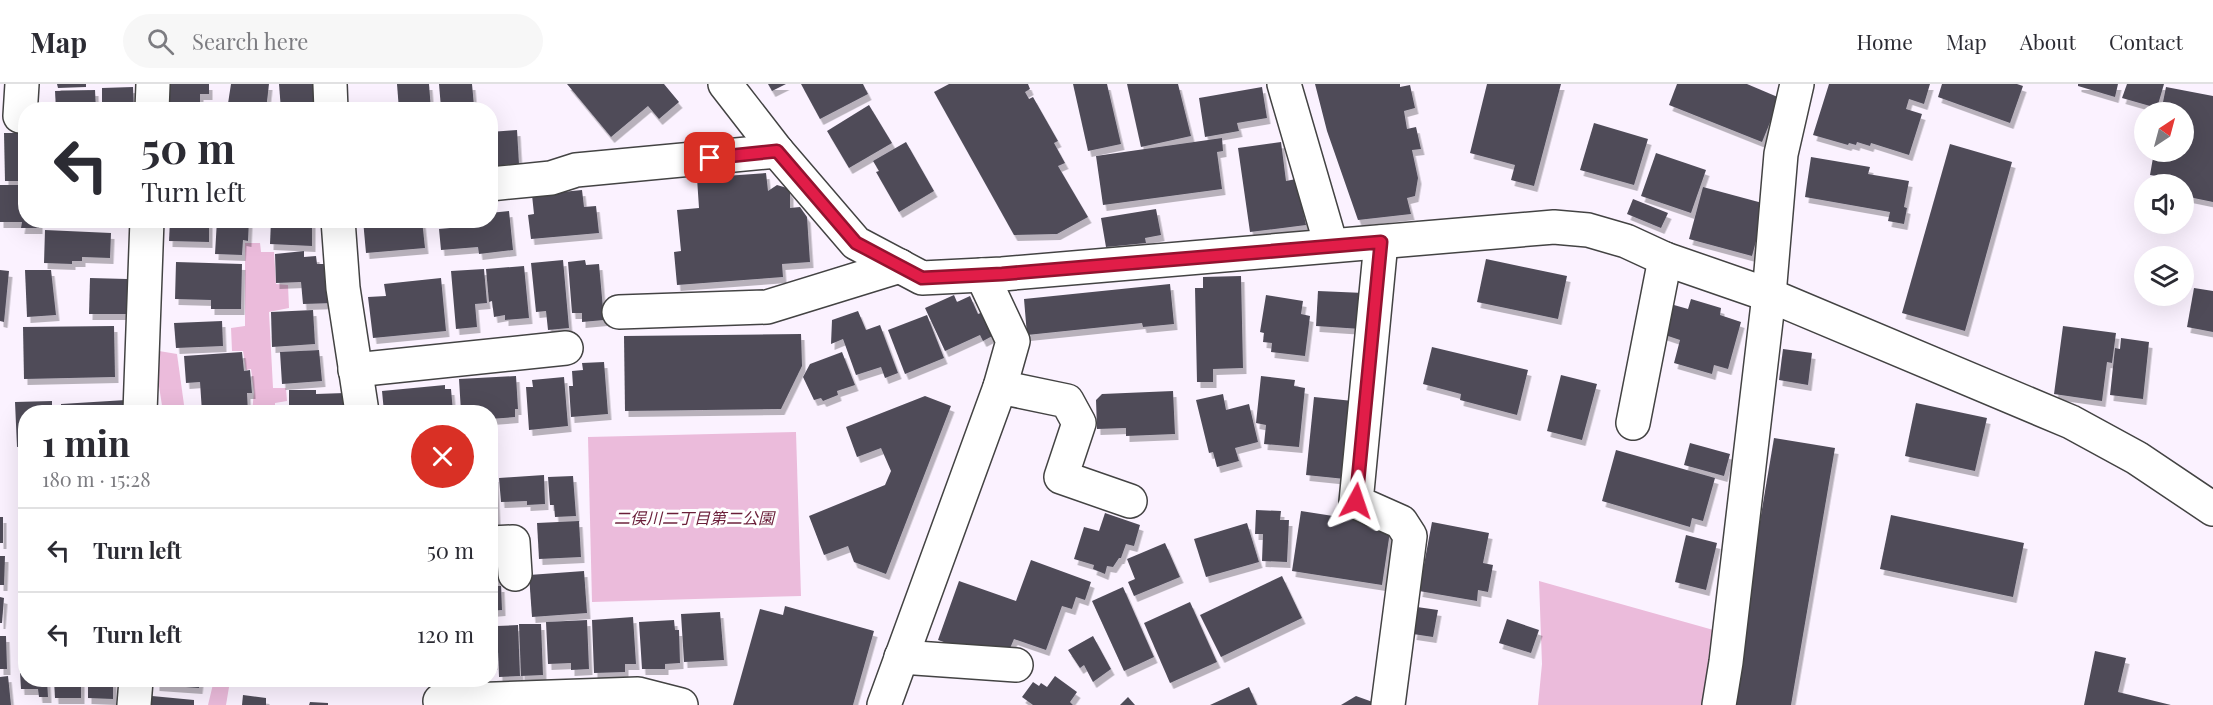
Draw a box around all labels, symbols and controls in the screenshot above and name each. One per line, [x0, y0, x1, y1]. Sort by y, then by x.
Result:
search box [123, 14, 543, 68]
text: Map [30, 23, 87, 60]
icon: search [144, 25, 177, 58]
text: Search here [192, 26, 308, 56]
text: Home [1857, 27, 1913, 55]
text: Map [1946, 27, 1987, 55]
text: About [2020, 27, 2076, 55]
text: Contact [2109, 27, 2183, 55]
north arrow [2134, 102, 2194, 162]
map controls [2134, 102, 2194, 306]
text: 50 m [141, 119, 235, 175]
icon: left [42, 126, 120, 204]
pin [684, 132, 735, 183]
icon: arrive [693, 141, 726, 174]
text: Turn left [141, 173, 245, 209]
button: sound [2134, 174, 2194, 234]
button: layers [2134, 246, 2194, 306]
text: 1 min [42, 418, 130, 466]
button: close [411, 425, 474, 488]
text: 180 m · 15:28 [42, 465, 151, 492]
position arrow [1324, 469, 1388, 533]
park label: 二俣川二丁目第二公園 [614, 507, 776, 528]
icon: left [42, 534, 75, 567]
text: Turn left [93, 535, 182, 565]
text: 50 m [427, 535, 474, 565]
icon: left [42, 618, 75, 651]
text: Turn left [93, 619, 182, 649]
text: 120 m [417, 619, 474, 649]

